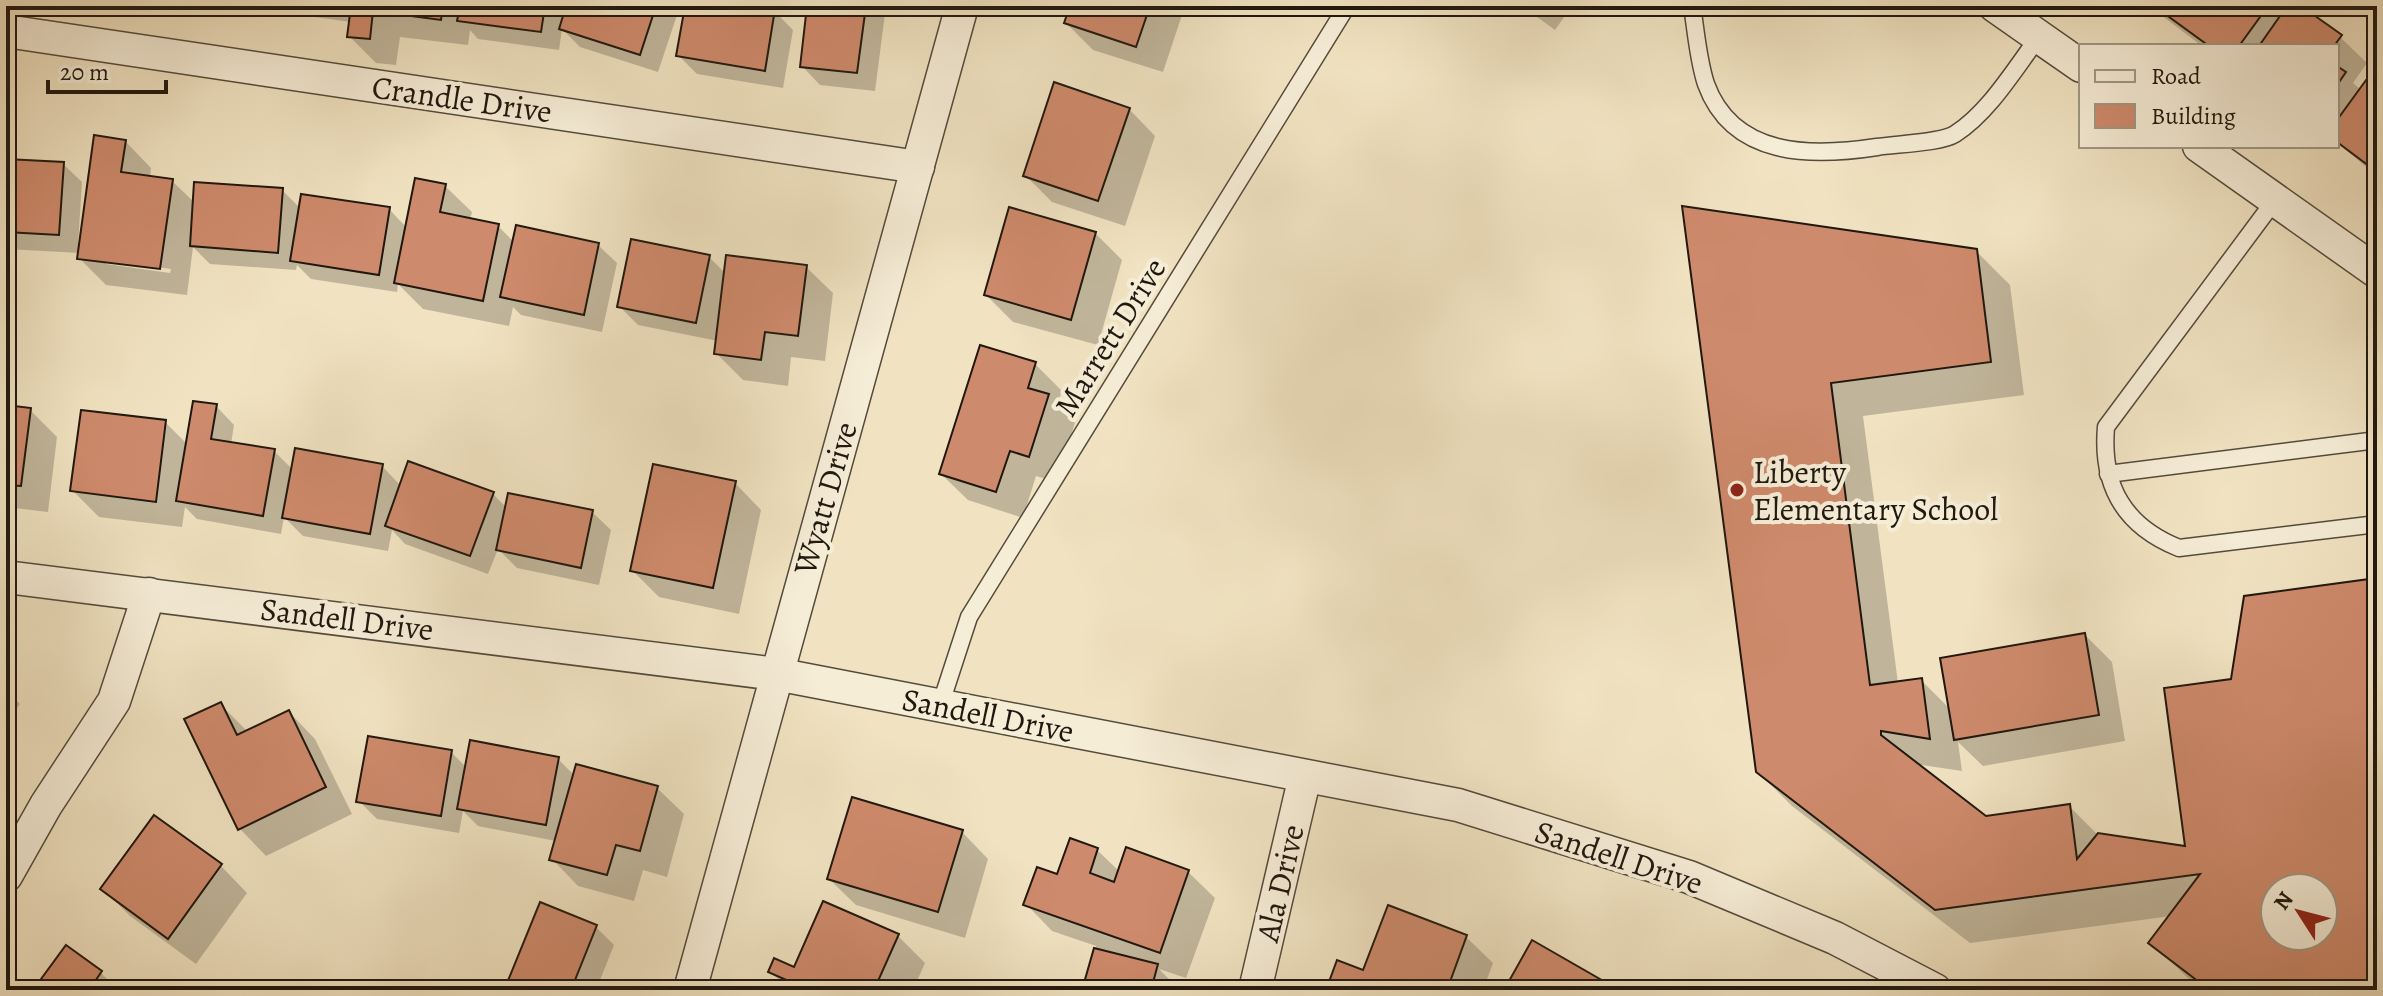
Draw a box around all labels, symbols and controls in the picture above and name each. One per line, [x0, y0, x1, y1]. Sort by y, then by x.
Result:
scale bar [48, 44, 166, 94]
legend [2079, 44, 2339, 148]
text: 20 m [60, 56, 109, 88]
text: Road [2151, 60, 2201, 92]
street label: Crandle Drive [369, 65, 555, 133]
text: Building [2151, 100, 2236, 132]
street label: Marrett Drive [1044, 249, 1176, 425]
street label: Wyatt Drive [782, 417, 868, 580]
place label: Liberty Elementary School [1753, 450, 1998, 531]
marker: Liberty Elementary School [1728, 481, 1746, 499]
street label: Sandell Drive [258, 587, 436, 651]
street label: Sandell Drive [898, 677, 1078, 753]
street label: Sandell Drive [1529, 809, 1709, 905]
street label: Ala Drive [1245, 820, 1315, 947]
north arrow [2259, 872, 2339, 952]
text: N [2267, 886, 2300, 916]

